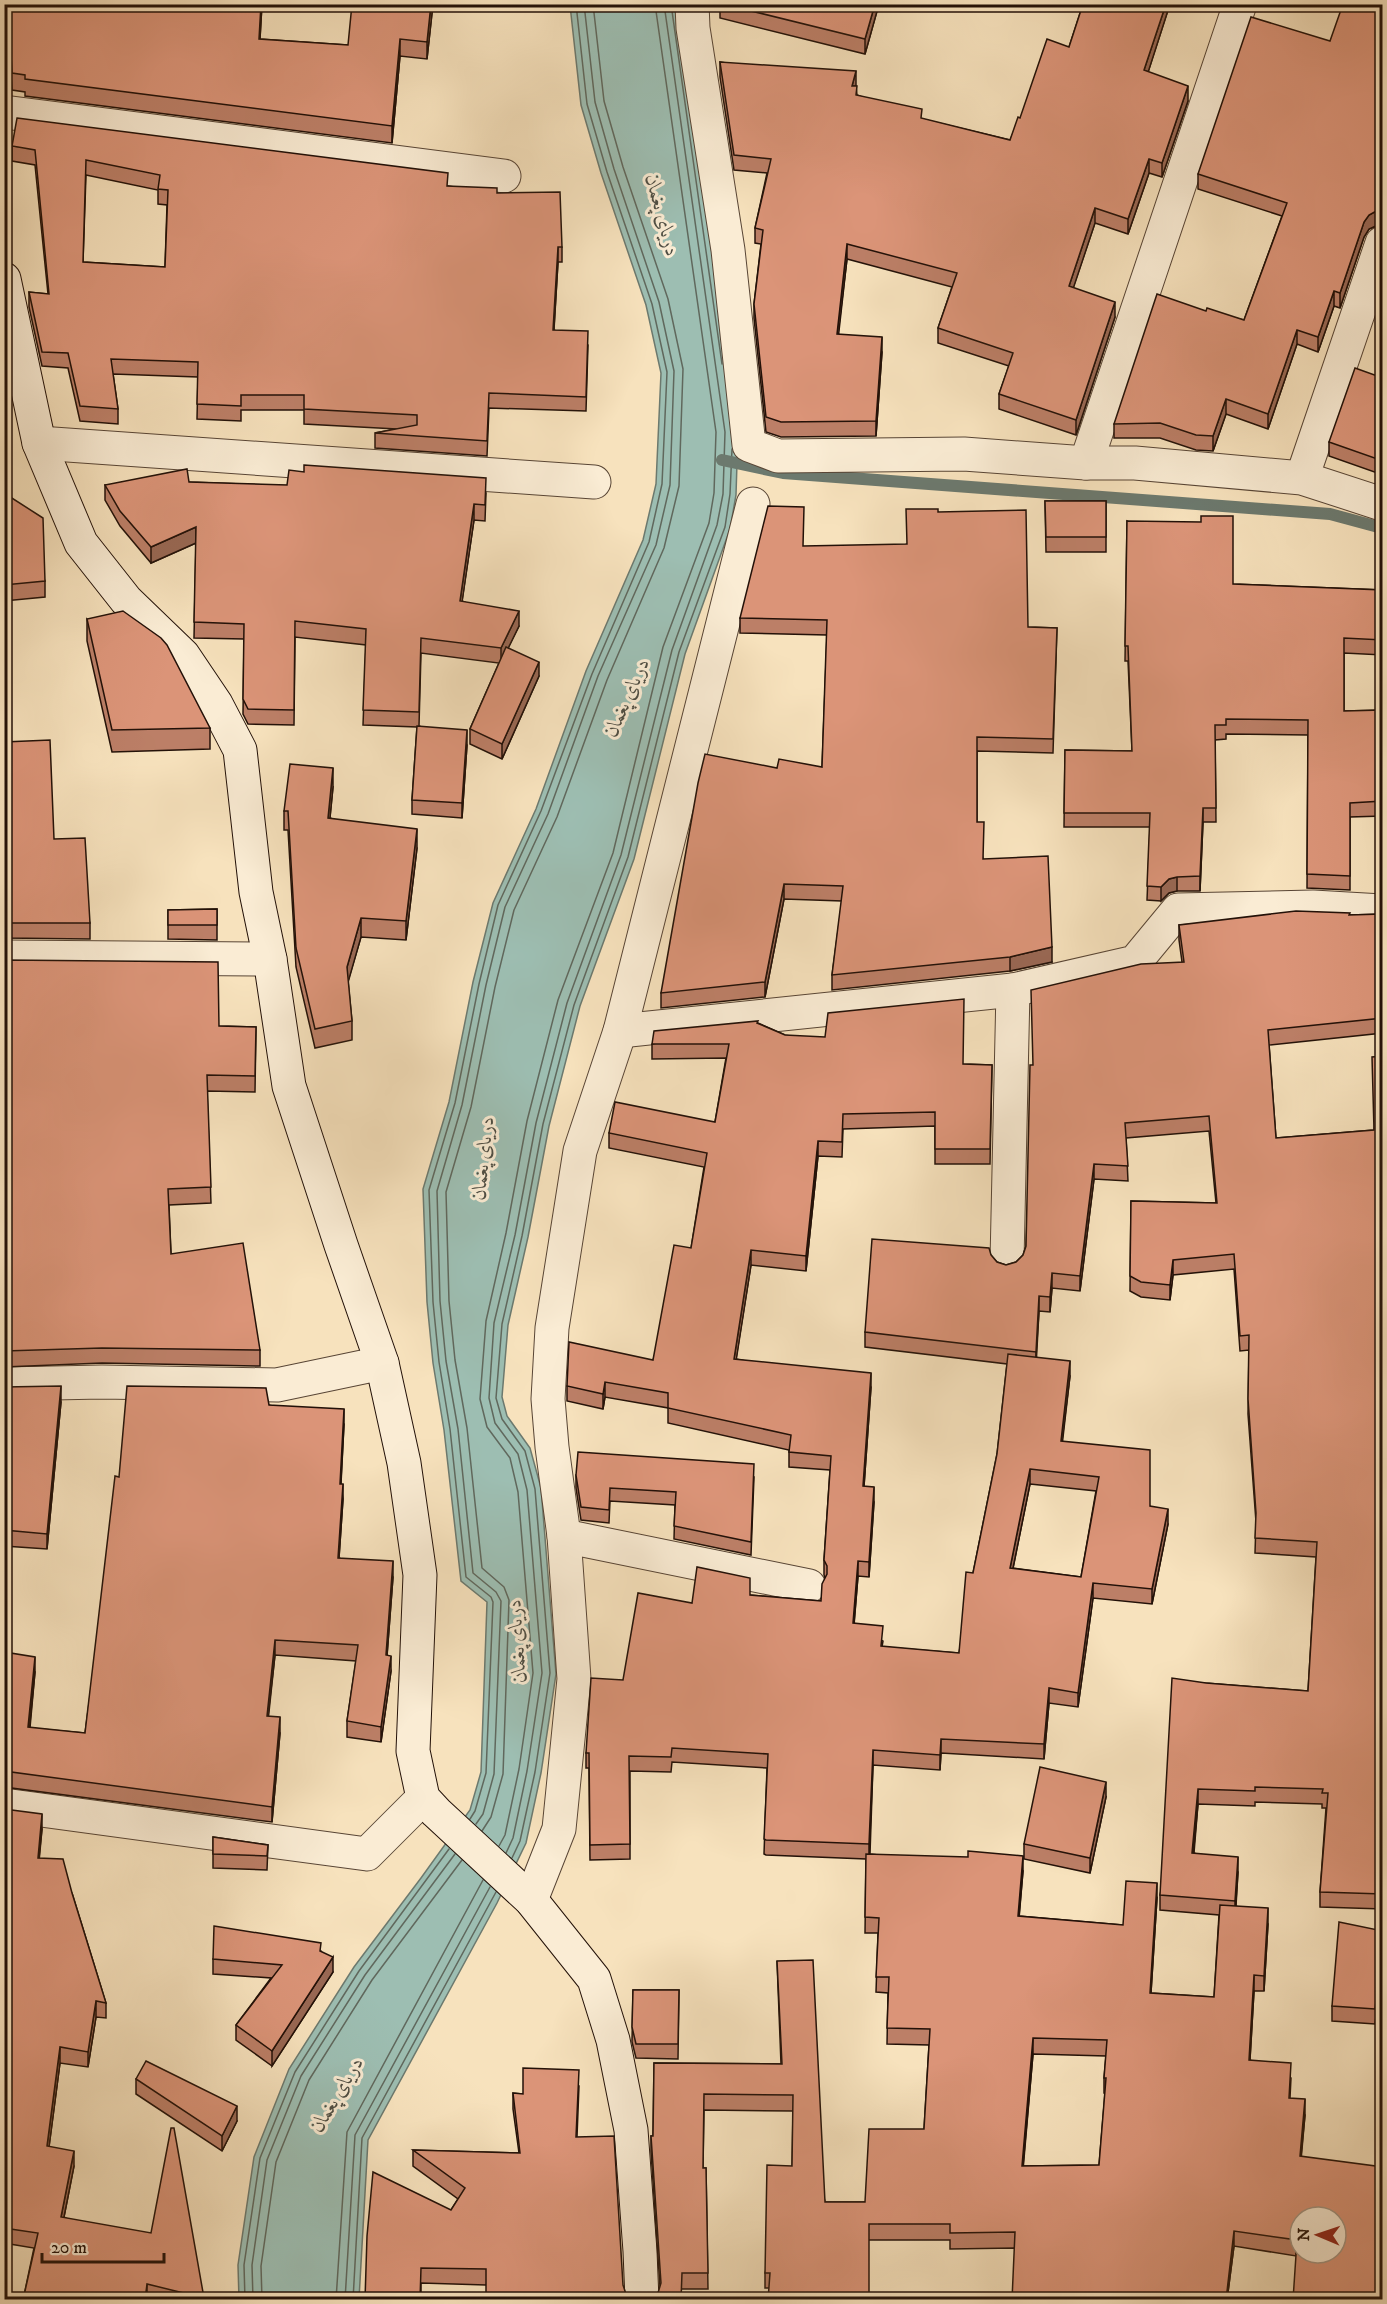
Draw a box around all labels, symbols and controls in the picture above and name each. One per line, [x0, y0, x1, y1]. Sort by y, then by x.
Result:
water label: دریای پغمان [638, 172, 684, 259]
water label: دریای پغمان [599, 654, 657, 741]
water label: دریای پغمان [467, 1115, 501, 1201]
water label: دریای پغمان [502, 1598, 534, 1684]
water label: دریای پغمان [305, 2052, 370, 2138]
north arrow [1288, 2205, 1348, 2265]
scale bar [42, 2226, 164, 2264]
text: N [1294, 2228, 1314, 2241]
text: 20 m [51, 2237, 87, 2259]

